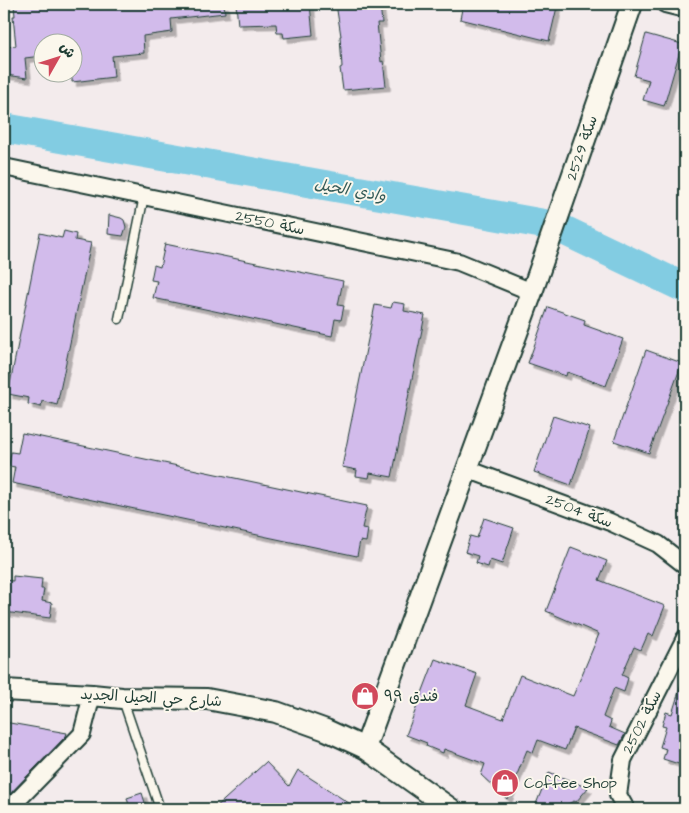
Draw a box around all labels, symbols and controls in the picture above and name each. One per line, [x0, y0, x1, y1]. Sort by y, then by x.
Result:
north arrow [32, 32, 82, 82]
text: ش [55, 38, 80, 63]
street label: سكة 2529 [561, 113, 603, 183]
water label: وادي الحيل [312, 173, 388, 207]
street label: سكة 2550 [233, 205, 307, 241]
street label: سكة 2504 [543, 489, 615, 533]
shop icon: فندق ٩٩ [350, 681, 380, 711]
street label: شارع حي الحيل الجديد [80, 684, 222, 714]
place label: فندق ٩٩ [384, 686, 438, 707]
street label: سكة 2502 [617, 687, 667, 757]
shop icon: Coffee Shop [490, 768, 520, 798]
place label: Coffee Shop [524, 773, 617, 794]

